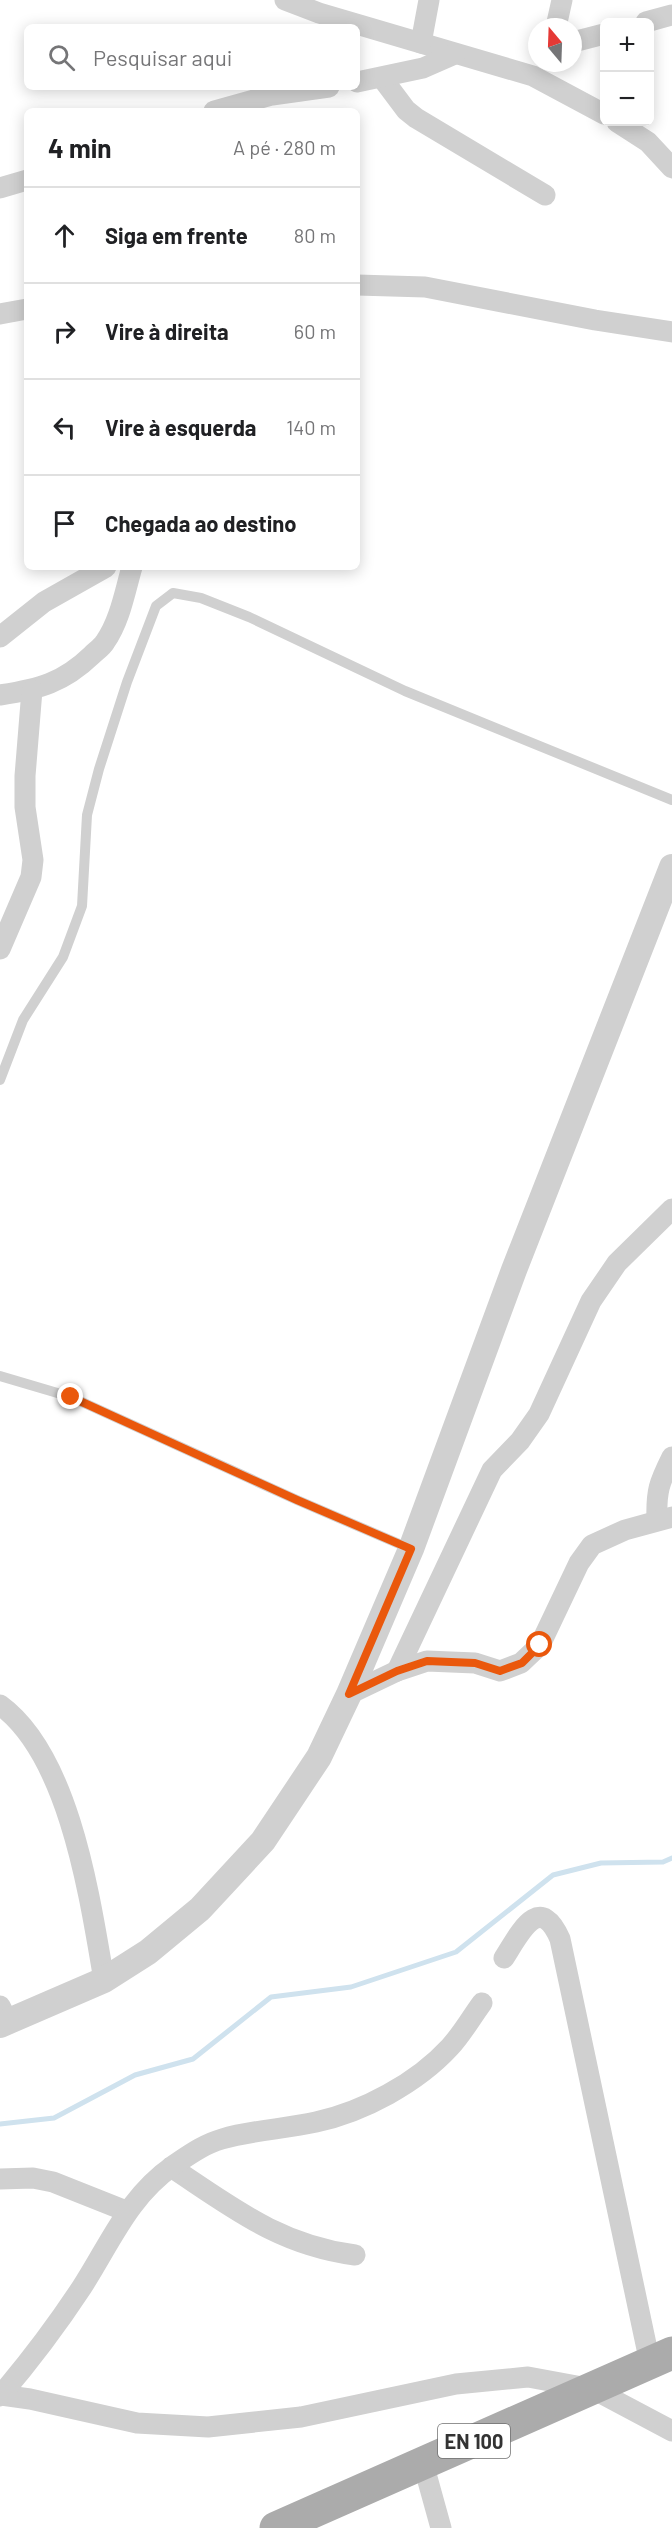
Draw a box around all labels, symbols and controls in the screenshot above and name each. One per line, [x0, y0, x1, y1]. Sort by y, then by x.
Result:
north arrow [528, 18, 582, 72]
map controls [600, 18, 654, 126]
button: + [600, 18, 654, 72]
search box [24, 24, 360, 90]
icon: search [45, 41, 78, 74]
text: Pesquisar aqui [93, 44, 232, 70]
button: − [600, 72, 654, 126]
text: 4 min [48, 132, 112, 163]
text: A pé · 280 m [233, 135, 336, 159]
icon: ahead [48, 219, 81, 252]
text: Siga em frente [105, 222, 248, 248]
text: 80 m [294, 223, 336, 247]
icon: right [48, 315, 81, 348]
text: Vire à direita [105, 318, 229, 344]
text: 60 m [294, 319, 336, 343]
icon: left [48, 411, 81, 444]
text: Vire à esquerda [105, 414, 256, 440]
text: 140 m [286, 415, 336, 439]
icon: arrive [48, 507, 81, 540]
text: Chegada ao destino [105, 510, 296, 536]
route end [57, 1383, 83, 1409]
route start [526, 1631, 552, 1657]
road number: EN 100 [438, 2424, 510, 2458]

